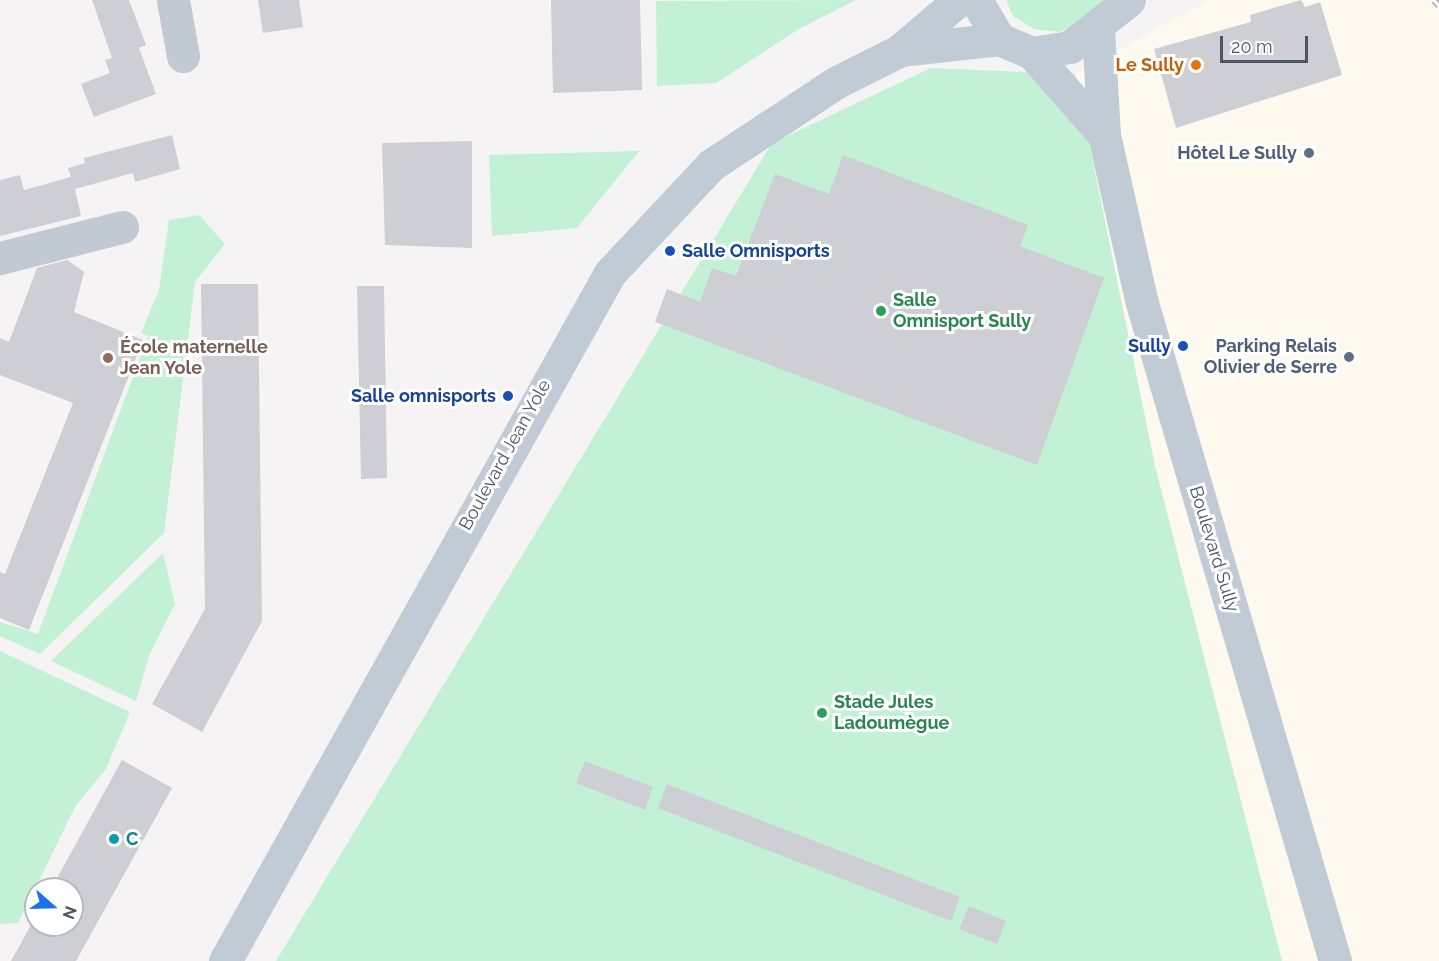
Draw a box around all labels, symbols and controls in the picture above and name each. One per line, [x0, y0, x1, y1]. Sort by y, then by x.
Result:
scale bar [1223, 24, 1312, 62]
text: 20 m [1231, 36, 1273, 57]
place label: Le Sully [1115, 54, 1184, 76]
marker: Le Sully [1189, 58, 1203, 72]
place label: Hôtel Le Sully [1177, 142, 1297, 164]
marker: Hôtel Le Sully [1302, 146, 1316, 160]
place label: Salle Omnisports [682, 240, 830, 262]
marker: Salle Omnisports [663, 244, 677, 258]
place label: Salle Omnisport Sully [893, 290, 1031, 332]
marker: Salle Omnisport Sully [874, 304, 888, 318]
place label: Sully [1128, 335, 1171, 357]
place label: Parking Relais Olivier de Serre [1203, 336, 1337, 378]
place label: École maternelle Jean Yole [120, 337, 268, 380]
marker: Sully [1176, 339, 1190, 353]
marker: Parking Relais Olivier de Serre [1342, 350, 1356, 364]
marker: École maternelle Jean Yole [101, 351, 115, 365]
street label: Boulevard Jean Yole [454, 375, 556, 535]
place label: Salle omnisports [351, 385, 496, 407]
marker: Salle omnisports [501, 389, 515, 403]
street label: Boulevard Sully [1185, 483, 1243, 615]
place label: Stade Jules Ladoumègue [834, 692, 949, 734]
marker: Stade Jules Ladoumègue [815, 706, 829, 720]
place label: C [126, 828, 138, 850]
marker: C [107, 832, 121, 846]
north arrow [24, 877, 84, 937]
text: N [58, 904, 81, 922]

